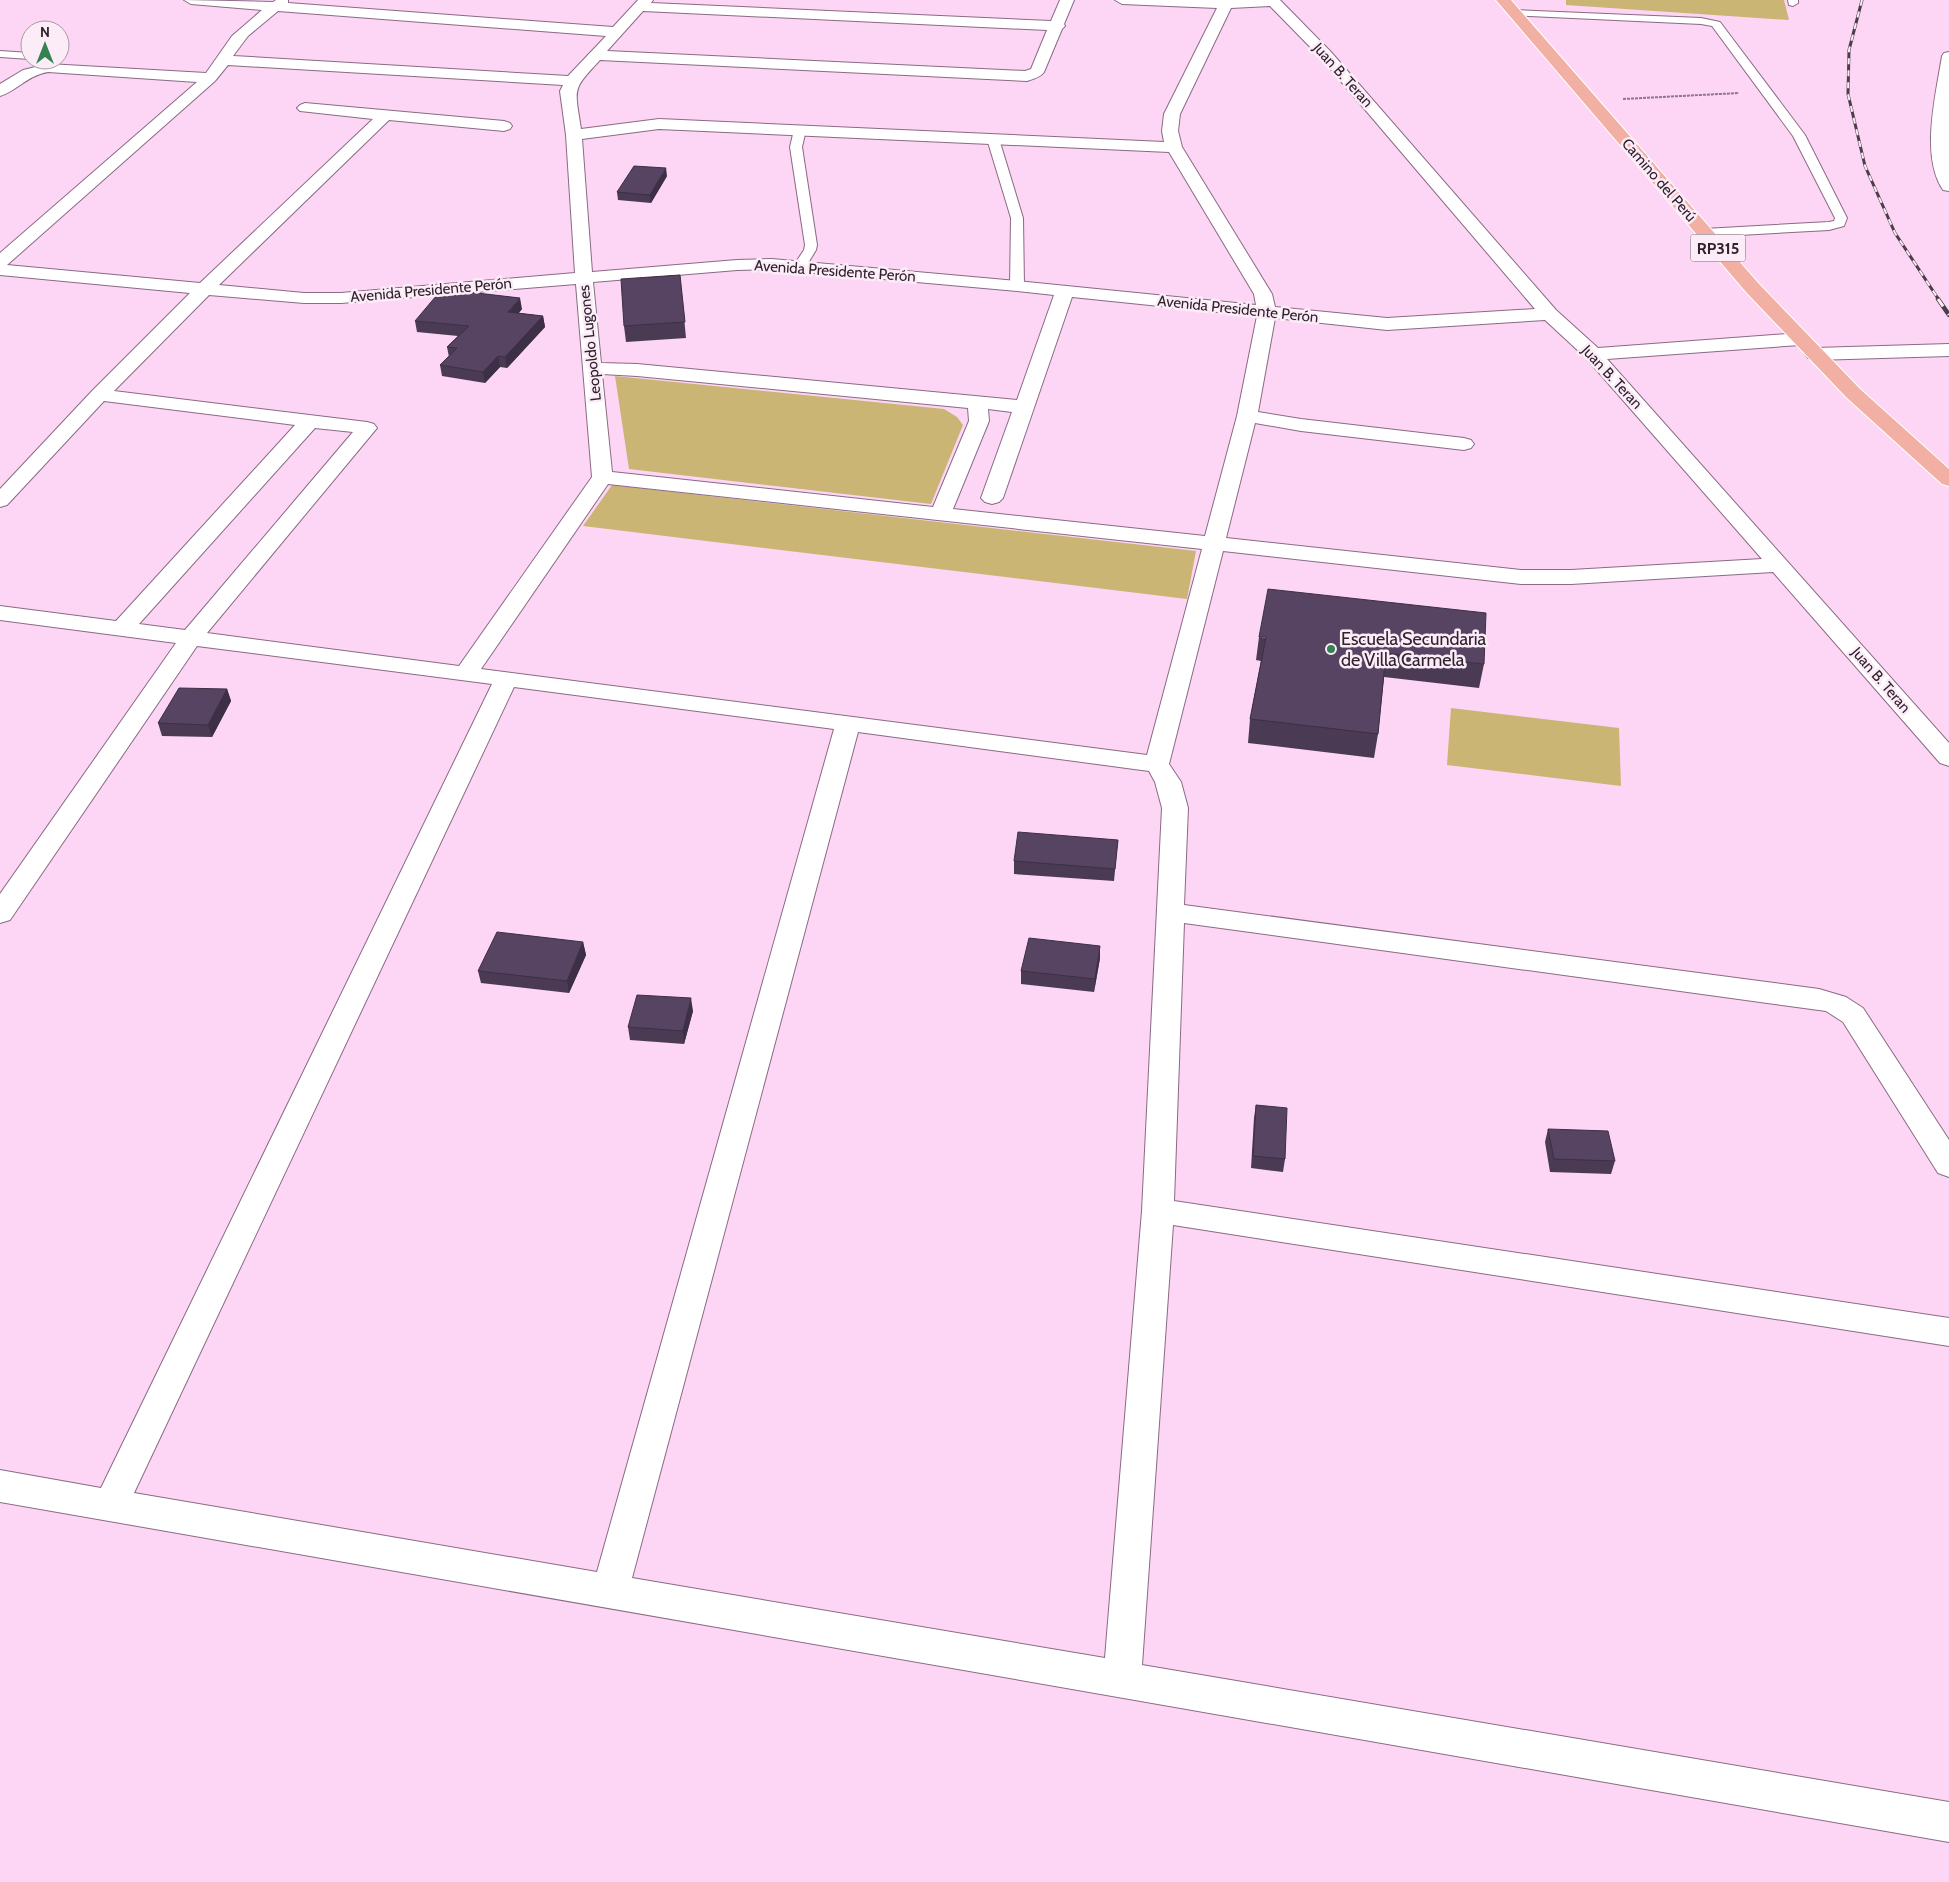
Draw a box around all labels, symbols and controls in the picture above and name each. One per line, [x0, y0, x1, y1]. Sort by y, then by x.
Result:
north arrow [20, 20, 70, 70]
text: N [40, 23, 50, 41]
street label: Juan B. Teran [1309, 38, 1377, 111]
street label: Camino del Perú [1618, 135, 1700, 225]
road number: RP315 [1690, 234, 1746, 262]
street label: Avenida Presidente Perón [754, 256, 916, 286]
street label: Avenida Presidente Perón [350, 274, 512, 306]
street label: Leopoldo Lugones [575, 284, 605, 402]
street label: Avenida Presidente Perón [1157, 292, 1319, 326]
street label: Juan B. Teran [1577, 341, 1646, 413]
place label: Escuela Secundaria de Villa Carmela [1341, 628, 1487, 671]
marker: Escuela Secundaria de Villa Carmela [1325, 643, 1337, 655]
street label: Juan B. Teran [1847, 643, 1914, 716]

